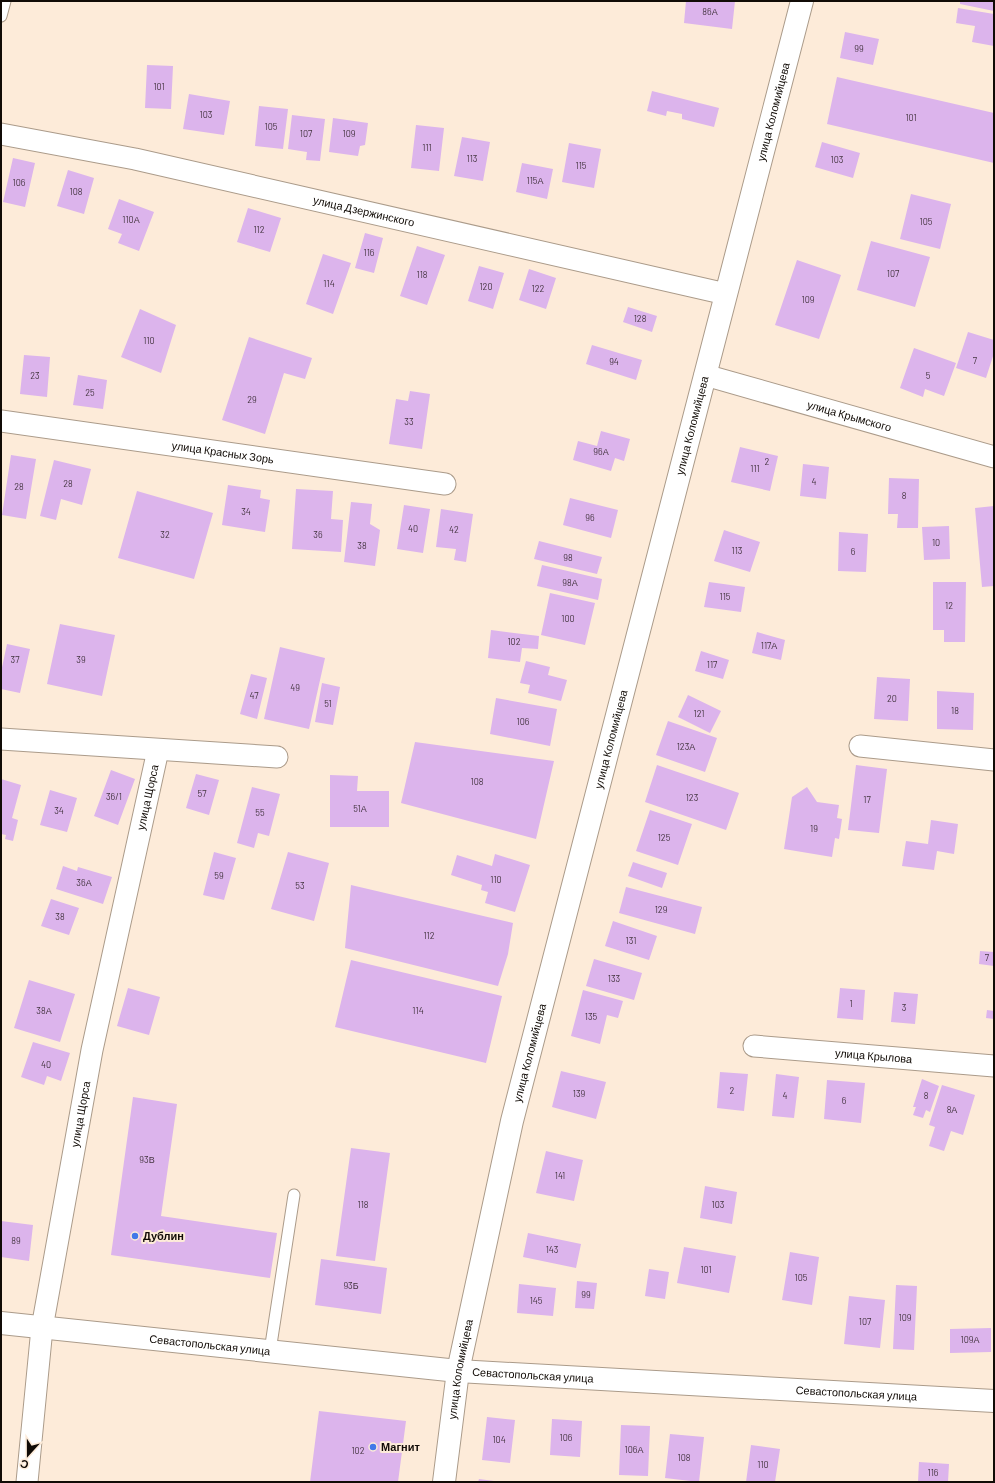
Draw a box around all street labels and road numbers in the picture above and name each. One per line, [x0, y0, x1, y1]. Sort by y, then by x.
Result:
street label: улица Коломийцева [754, 60, 792, 163]
street label: улица Дзержинского [312, 193, 416, 229]
street label: улица Коломийцева [673, 374, 711, 476]
street label: улица Крымского [806, 397, 893, 434]
street label: улица Красных Зорь [171, 438, 275, 466]
street label: улица Коломийцева [591, 687, 630, 790]
street label: улица Щорса [134, 762, 161, 831]
street label: улица Коломийцева [510, 1001, 548, 1104]
street label: улица Крылова [834, 1046, 914, 1065]
street label: улица Щорса [68, 1079, 92, 1148]
street label: улица Коломийцева [445, 1317, 475, 1420]
street label: Севастопольская улица [149, 1332, 272, 1357]
street label: Севастопольская улица [472, 1365, 595, 1385]
street label: Севастопольская улица [795, 1383, 918, 1403]

